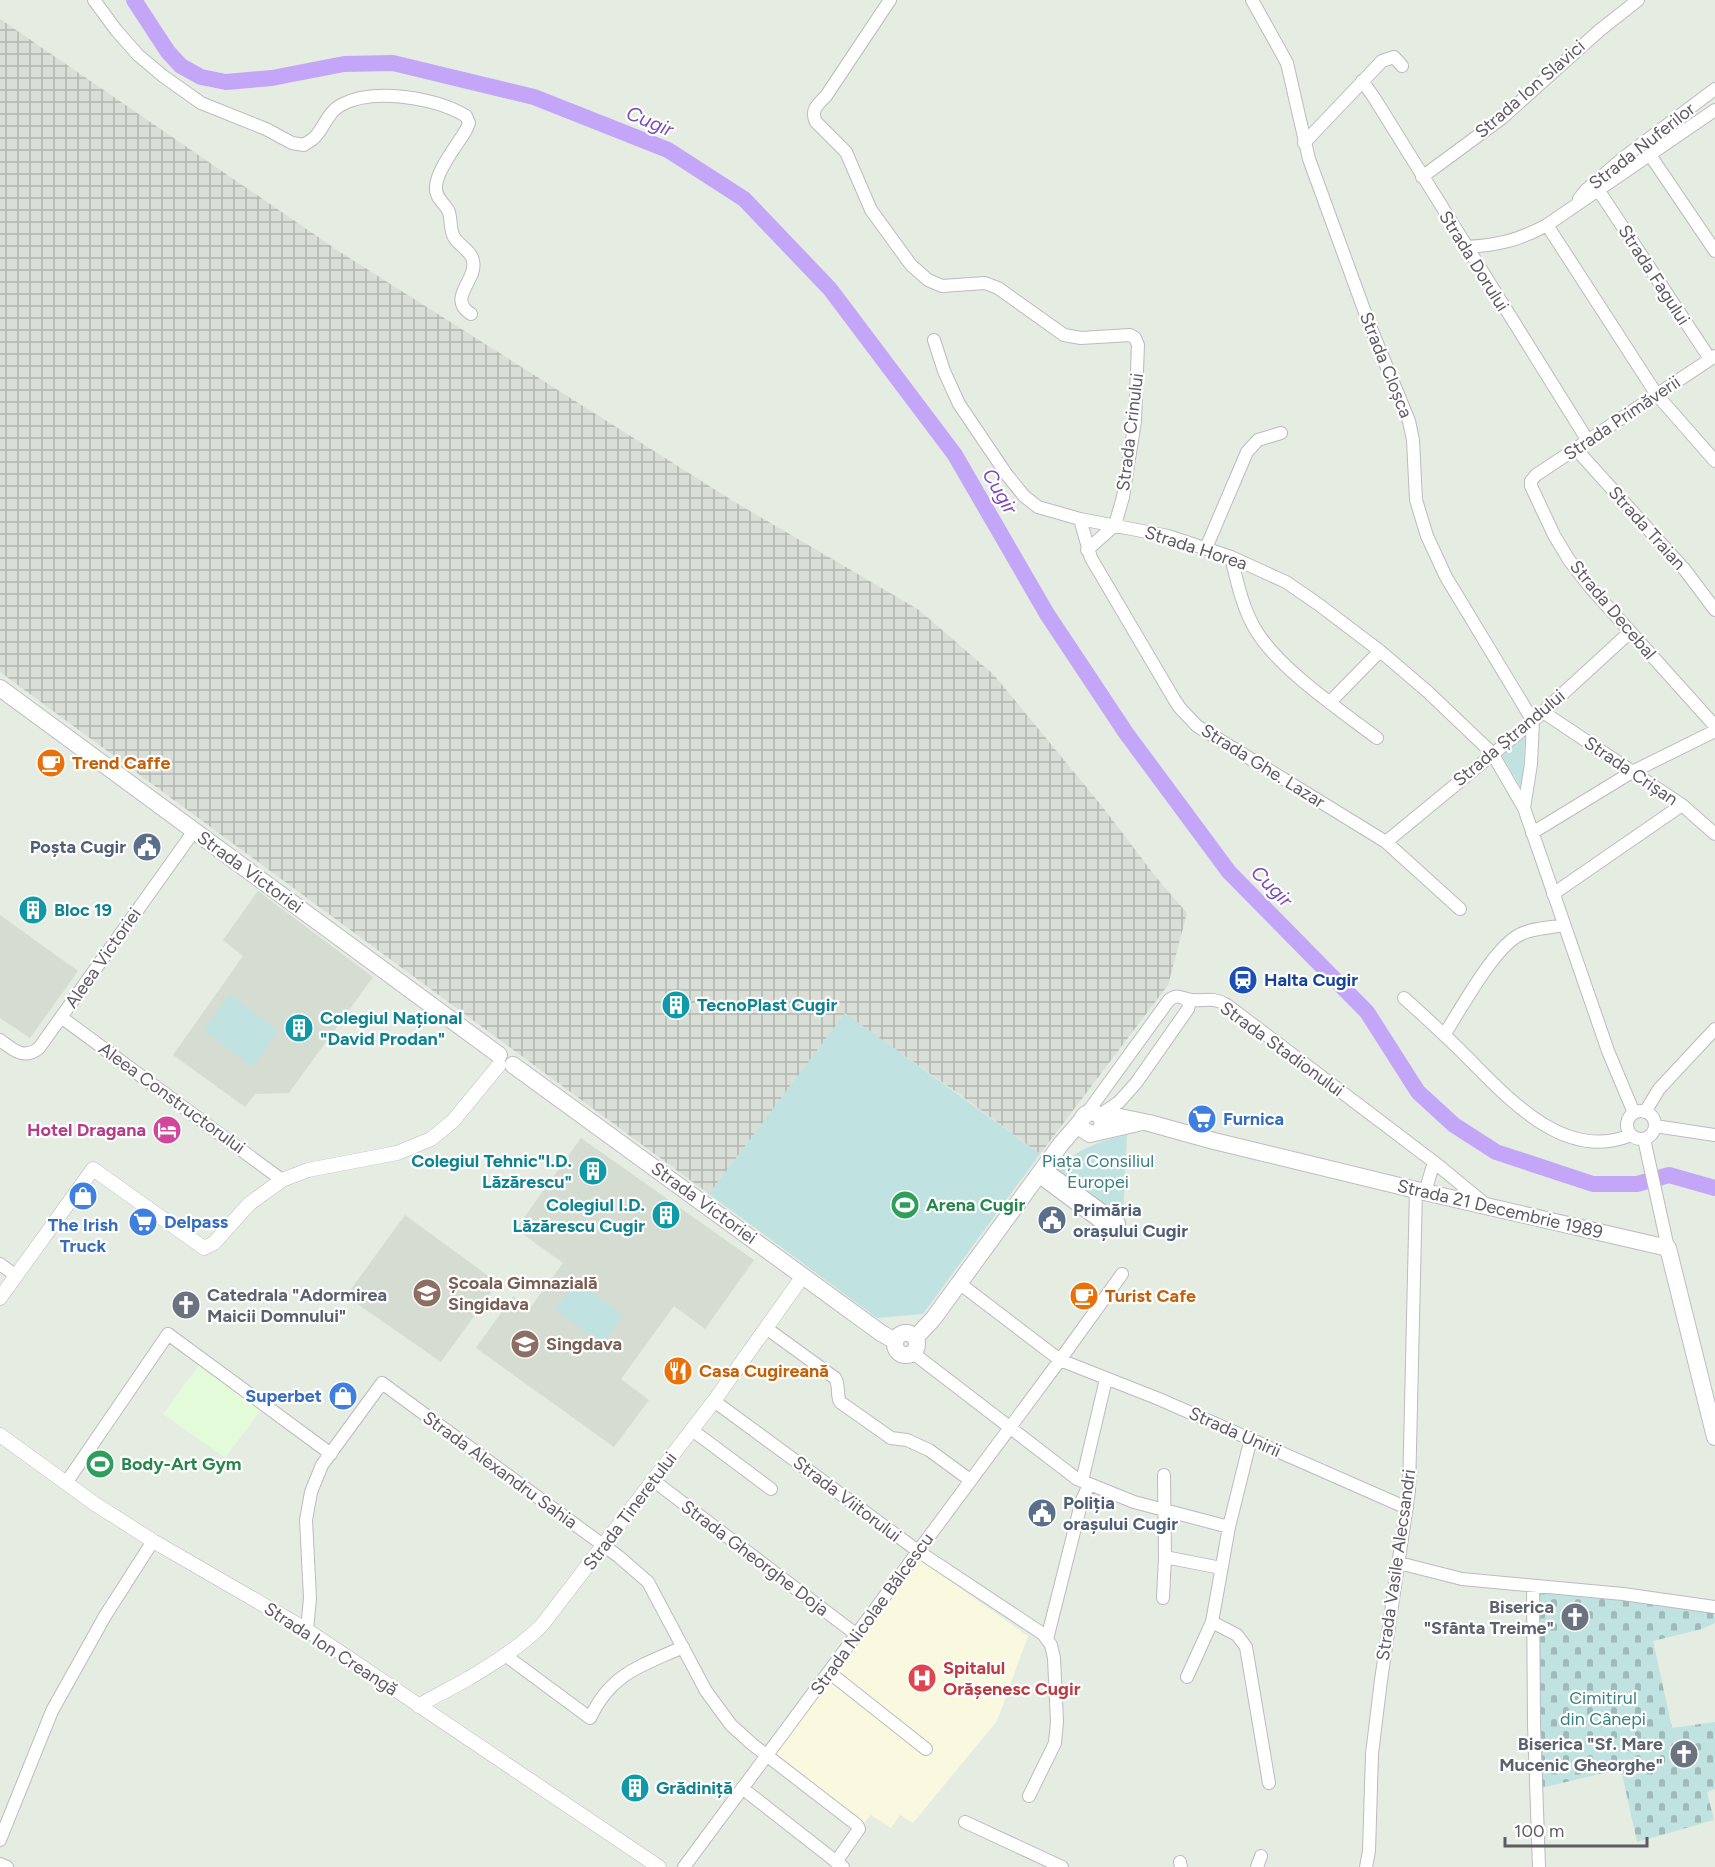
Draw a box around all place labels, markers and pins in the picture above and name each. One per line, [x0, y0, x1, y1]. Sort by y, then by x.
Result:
cafe icon: Trend Caffe [35, 747, 67, 779]
place label: Trend Caffe [72, 752, 170, 774]
public building icon: Poșta Cugir [131, 831, 163, 863]
place label: Poșta Cugir [30, 836, 126, 858]
building icon: Bloc 19 [17, 894, 49, 926]
place label: Bloc 19 [54, 899, 112, 921]
station icon: Halta Cugir [1227, 964, 1259, 996]
place label: Halta Cugir [1264, 969, 1358, 991]
building icon: TecnoPlast Cugir [660, 989, 692, 1021]
place label: TecnoPlast Cugir [697, 994, 837, 1016]
place label: Colegiul Național "David Prodan" [320, 1007, 463, 1050]
building icon: Colegiul Național "David Prodan" [283, 1012, 315, 1044]
supermarket icon: Furnica [1186, 1103, 1218, 1135]
place label: Furnica [1223, 1108, 1284, 1130]
hotel icon: Hotel Dragana [151, 1114, 183, 1146]
place label: Hotel Dragana [27, 1119, 146, 1141]
place label: Colegiul Tehnic"I.D. Lăzărescu" [411, 1150, 572, 1193]
building icon: Colegiul Tehnic"I.D. Lăzărescu" [577, 1155, 609, 1187]
shop icon: The Irish Truck [67, 1180, 99, 1212]
sports icon: Arena Cugir [889, 1189, 921, 1221]
place label: Colegiul I.D. Lăzărescu Cugir [513, 1194, 645, 1237]
place label: Arena Cugir [926, 1194, 1026, 1216]
building icon: Colegiul I.D. Lăzărescu Cugir [650, 1199, 682, 1231]
place label: Primăria orașului Cugir [1073, 1199, 1188, 1242]
public building icon: Primăria orașului Cugir [1036, 1204, 1068, 1236]
supermarket icon: Delpass [127, 1206, 159, 1238]
place label: Delpass [164, 1211, 229, 1233]
place label: The Irish Truck [48, 1214, 118, 1257]
place label: Școala Gimnazială Singidava [448, 1272, 598, 1315]
school or university icon: Școala Gimnazială Singidava [411, 1277, 443, 1309]
cafe icon: Turist Cafe [1068, 1280, 1100, 1312]
place label: Catedrala "Adormirea Maicii Domnului" [207, 1284, 387, 1327]
place label: Turist Cafe [1105, 1285, 1196, 1307]
church icon: Catedrala "Adormirea Maicii Domnului" [170, 1289, 202, 1321]
school or university icon: Singdava [509, 1328, 541, 1360]
place label: Singdava [546, 1333, 622, 1355]
restaurant icon: Casa Cugireană [662, 1355, 694, 1387]
place label: Casa Cugireană [699, 1360, 829, 1382]
shop icon: Superbet [327, 1380, 359, 1412]
place label: Superbet [245, 1385, 322, 1407]
sports icon: Body-Art Gym [84, 1448, 116, 1480]
place label: Body-Art Gym [121, 1453, 242, 1475]
place label: Poliția orașului Cugir [1063, 1492, 1178, 1535]
public building icon: Poliția orașului Cugir [1026, 1497, 1058, 1529]
place label: Biserica "Sfânta Treime" [1424, 1596, 1554, 1639]
church icon: Biserica "Sfânta Treime" [1559, 1601, 1591, 1633]
place label: Spitalul Orășenesc Cugir [943, 1657, 1081, 1700]
hospital icon: Spitalul Orășenesc Cugir [906, 1662, 938, 1694]
place label: Biserica "Sf. Mare Mucenic Gheorghe" [1499, 1733, 1663, 1776]
church icon: Biserica "Sf. Mare Mucenic Gheorghe" [1668, 1738, 1700, 1770]
building icon: Grădiniță [619, 1772, 651, 1804]
place label: Grădiniță [656, 1777, 733, 1799]

